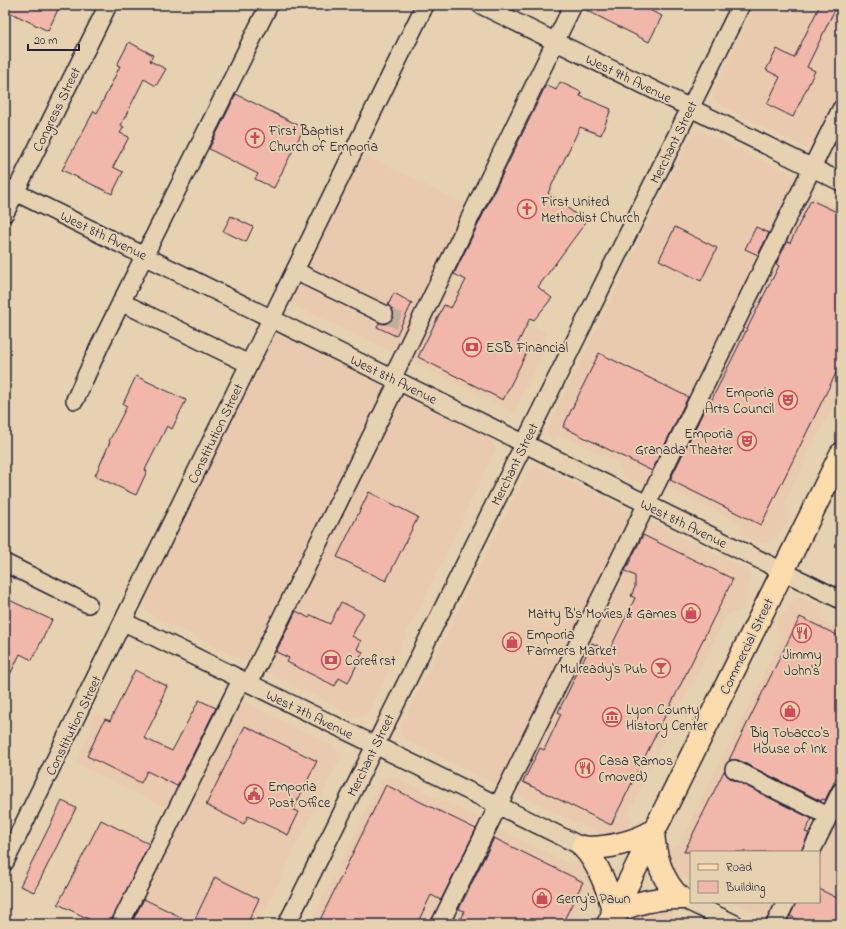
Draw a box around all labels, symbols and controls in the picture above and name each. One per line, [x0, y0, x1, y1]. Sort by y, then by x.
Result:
scale bar [28, 26, 79, 52]
text: 20 m [34, 32, 57, 50]
street label: West 9th Avenue [582, 49, 676, 110]
street label: Congress Street [28, 64, 88, 156]
street label: Merchant Street [645, 97, 704, 188]
place label: First Baptist Church of Emporia [268, 121, 378, 158]
church icon: First Baptist Church of Emporia [244, 127, 266, 149]
place label: First United Methodist Church [540, 192, 640, 229]
church icon: First United Methodist Church [516, 198, 538, 220]
street label: West 8th Avenue [56, 206, 151, 267]
bank icon: ESB Financial [461, 336, 483, 358]
place label: ESB Financial [486, 338, 568, 359]
street label: West 8th Avenue [346, 350, 441, 411]
street label: Constitution Street [183, 380, 250, 487]
place label: Emporia Arts Council [705, 383, 774, 420]
theatre icon: Emporia Arts Council [777, 389, 799, 411]
street label: Merchant Street [486, 419, 545, 510]
place label: Emporia Granada Theater [635, 424, 734, 461]
theatre icon: Emporia Granada Theater [736, 430, 758, 452]
street label: West 8th Avenue [636, 494, 731, 555]
street label: Commercial Street [715, 595, 780, 698]
shop icon: Matty B's Movies & Games [680, 602, 702, 624]
place label: Matty B's Movies & Games [528, 604, 677, 626]
restaurant icon: Jimmy John's [791, 622, 813, 644]
place label: Emporia Farmers Market [525, 625, 617, 662]
shop icon: Emporia Farmers Market [501, 631, 523, 653]
place label: Jimmy John's [783, 645, 822, 682]
bank icon: Corefirst [320, 649, 342, 671]
place label: Corefirst [345, 651, 396, 672]
bar icon: Mulready's Pub [650, 657, 672, 679]
place label: Mulready's Pub [560, 659, 648, 681]
street label: Constitution Street [41, 672, 108, 779]
street label: West 7th Avenue [262, 685, 357, 746]
place label: Lyon County History Center [626, 700, 708, 738]
shop icon: Big Tobacco's House of Ink [779, 700, 801, 722]
museum icon: Lyon County History Center [601, 706, 623, 728]
street label: Merchant Street [342, 710, 401, 801]
place label: Big Tobacco's House of Ink [749, 723, 830, 760]
place label: Casa Ramos (moved) [599, 751, 673, 788]
restaurant icon: Casa Ramos (moved) [574, 757, 596, 779]
place label: Emporia Post Office [268, 777, 331, 814]
public building icon: Emporia Post Office [243, 783, 265, 805]
legend [690, 851, 820, 903]
text: Road [726, 859, 752, 877]
text: Building [725, 879, 765, 898]
shop icon: Gerry's Pawn [531, 887, 553, 909]
place label: Gerry's Pawn [556, 889, 631, 911]

